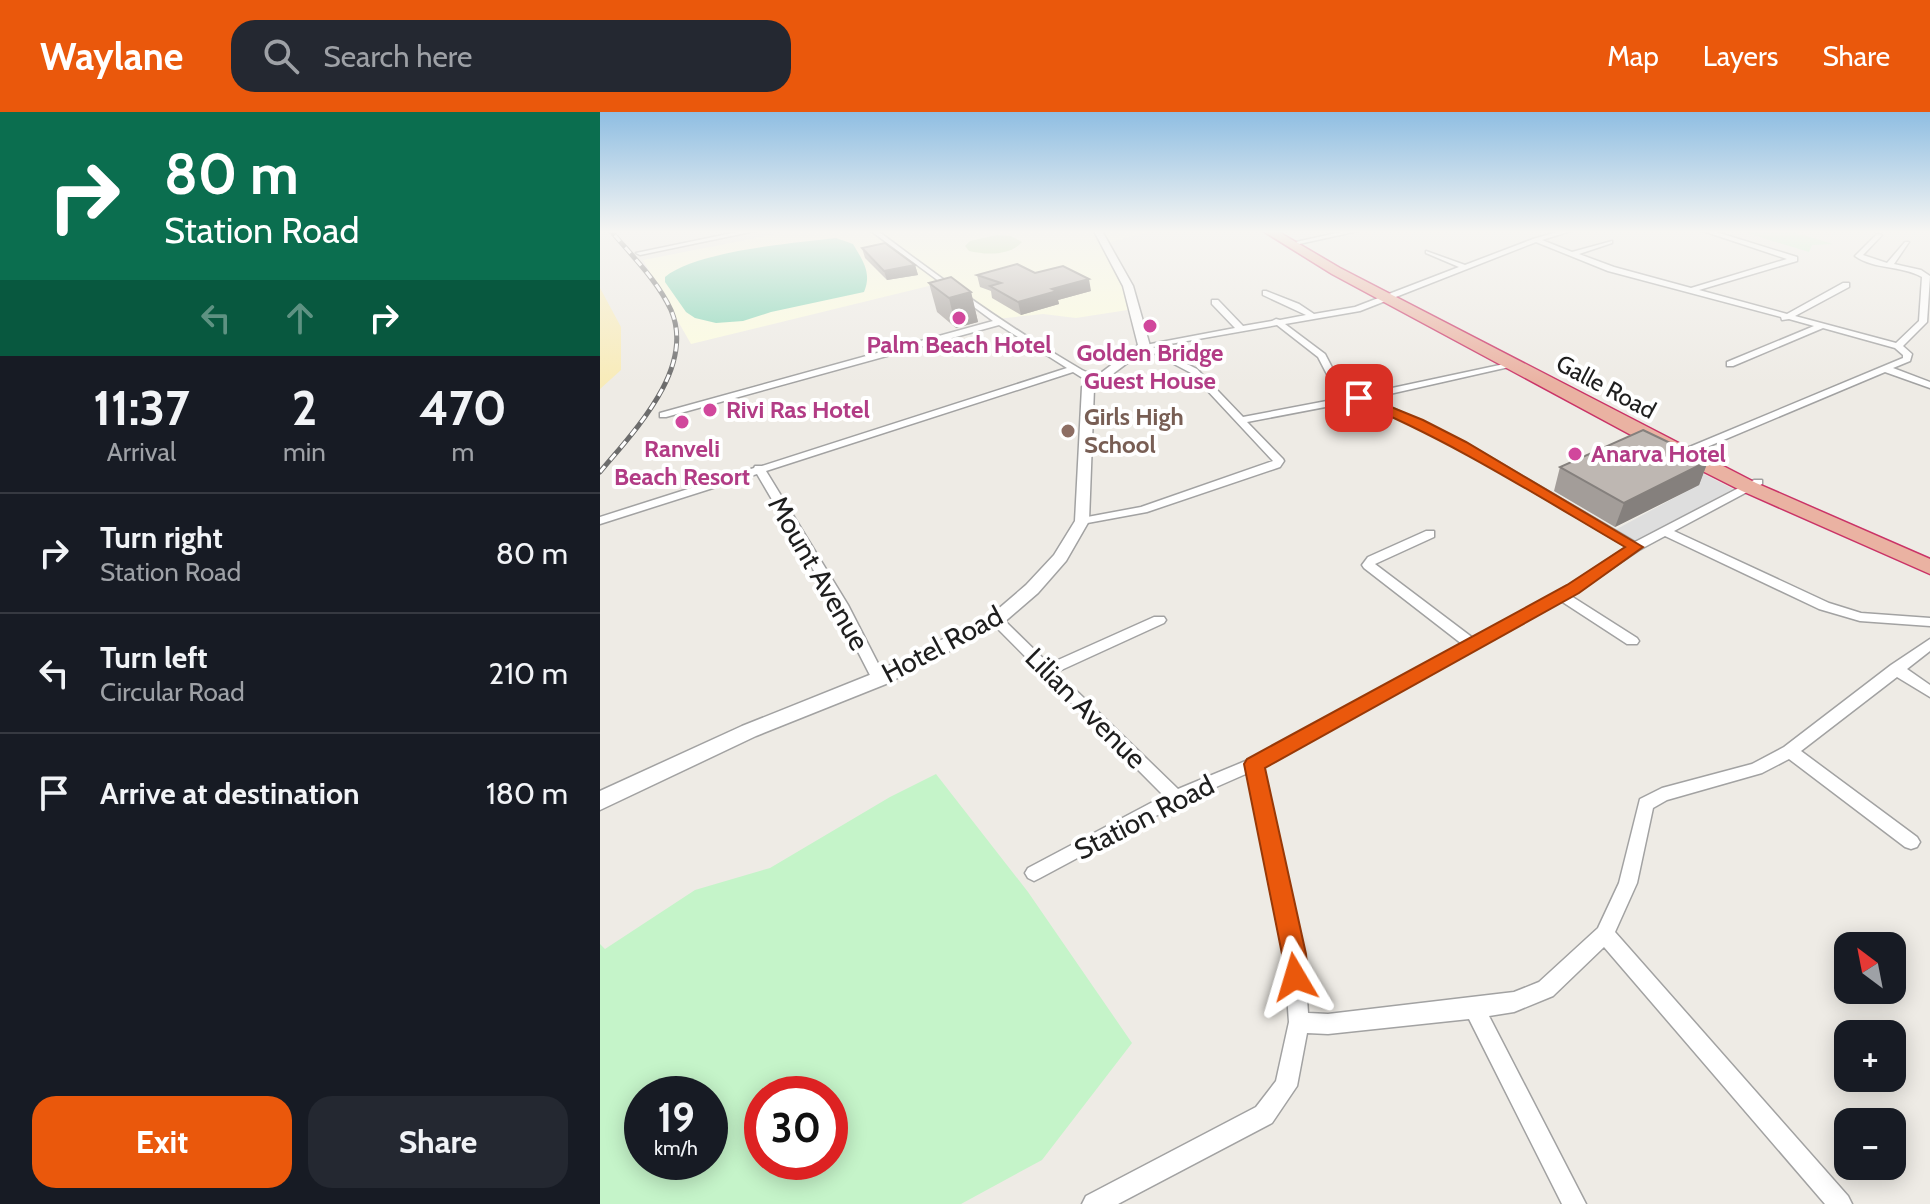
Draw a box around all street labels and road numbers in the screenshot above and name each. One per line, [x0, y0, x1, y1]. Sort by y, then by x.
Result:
street label: Galle Road [1551, 348, 1661, 425]
street label: Mount Avenue [761, 490, 877, 656]
street label: Hotel Road [876, 598, 1008, 690]
street label: Lilian Avenue [1019, 641, 1153, 775]
street label: Station Road [1069, 767, 1219, 867]

